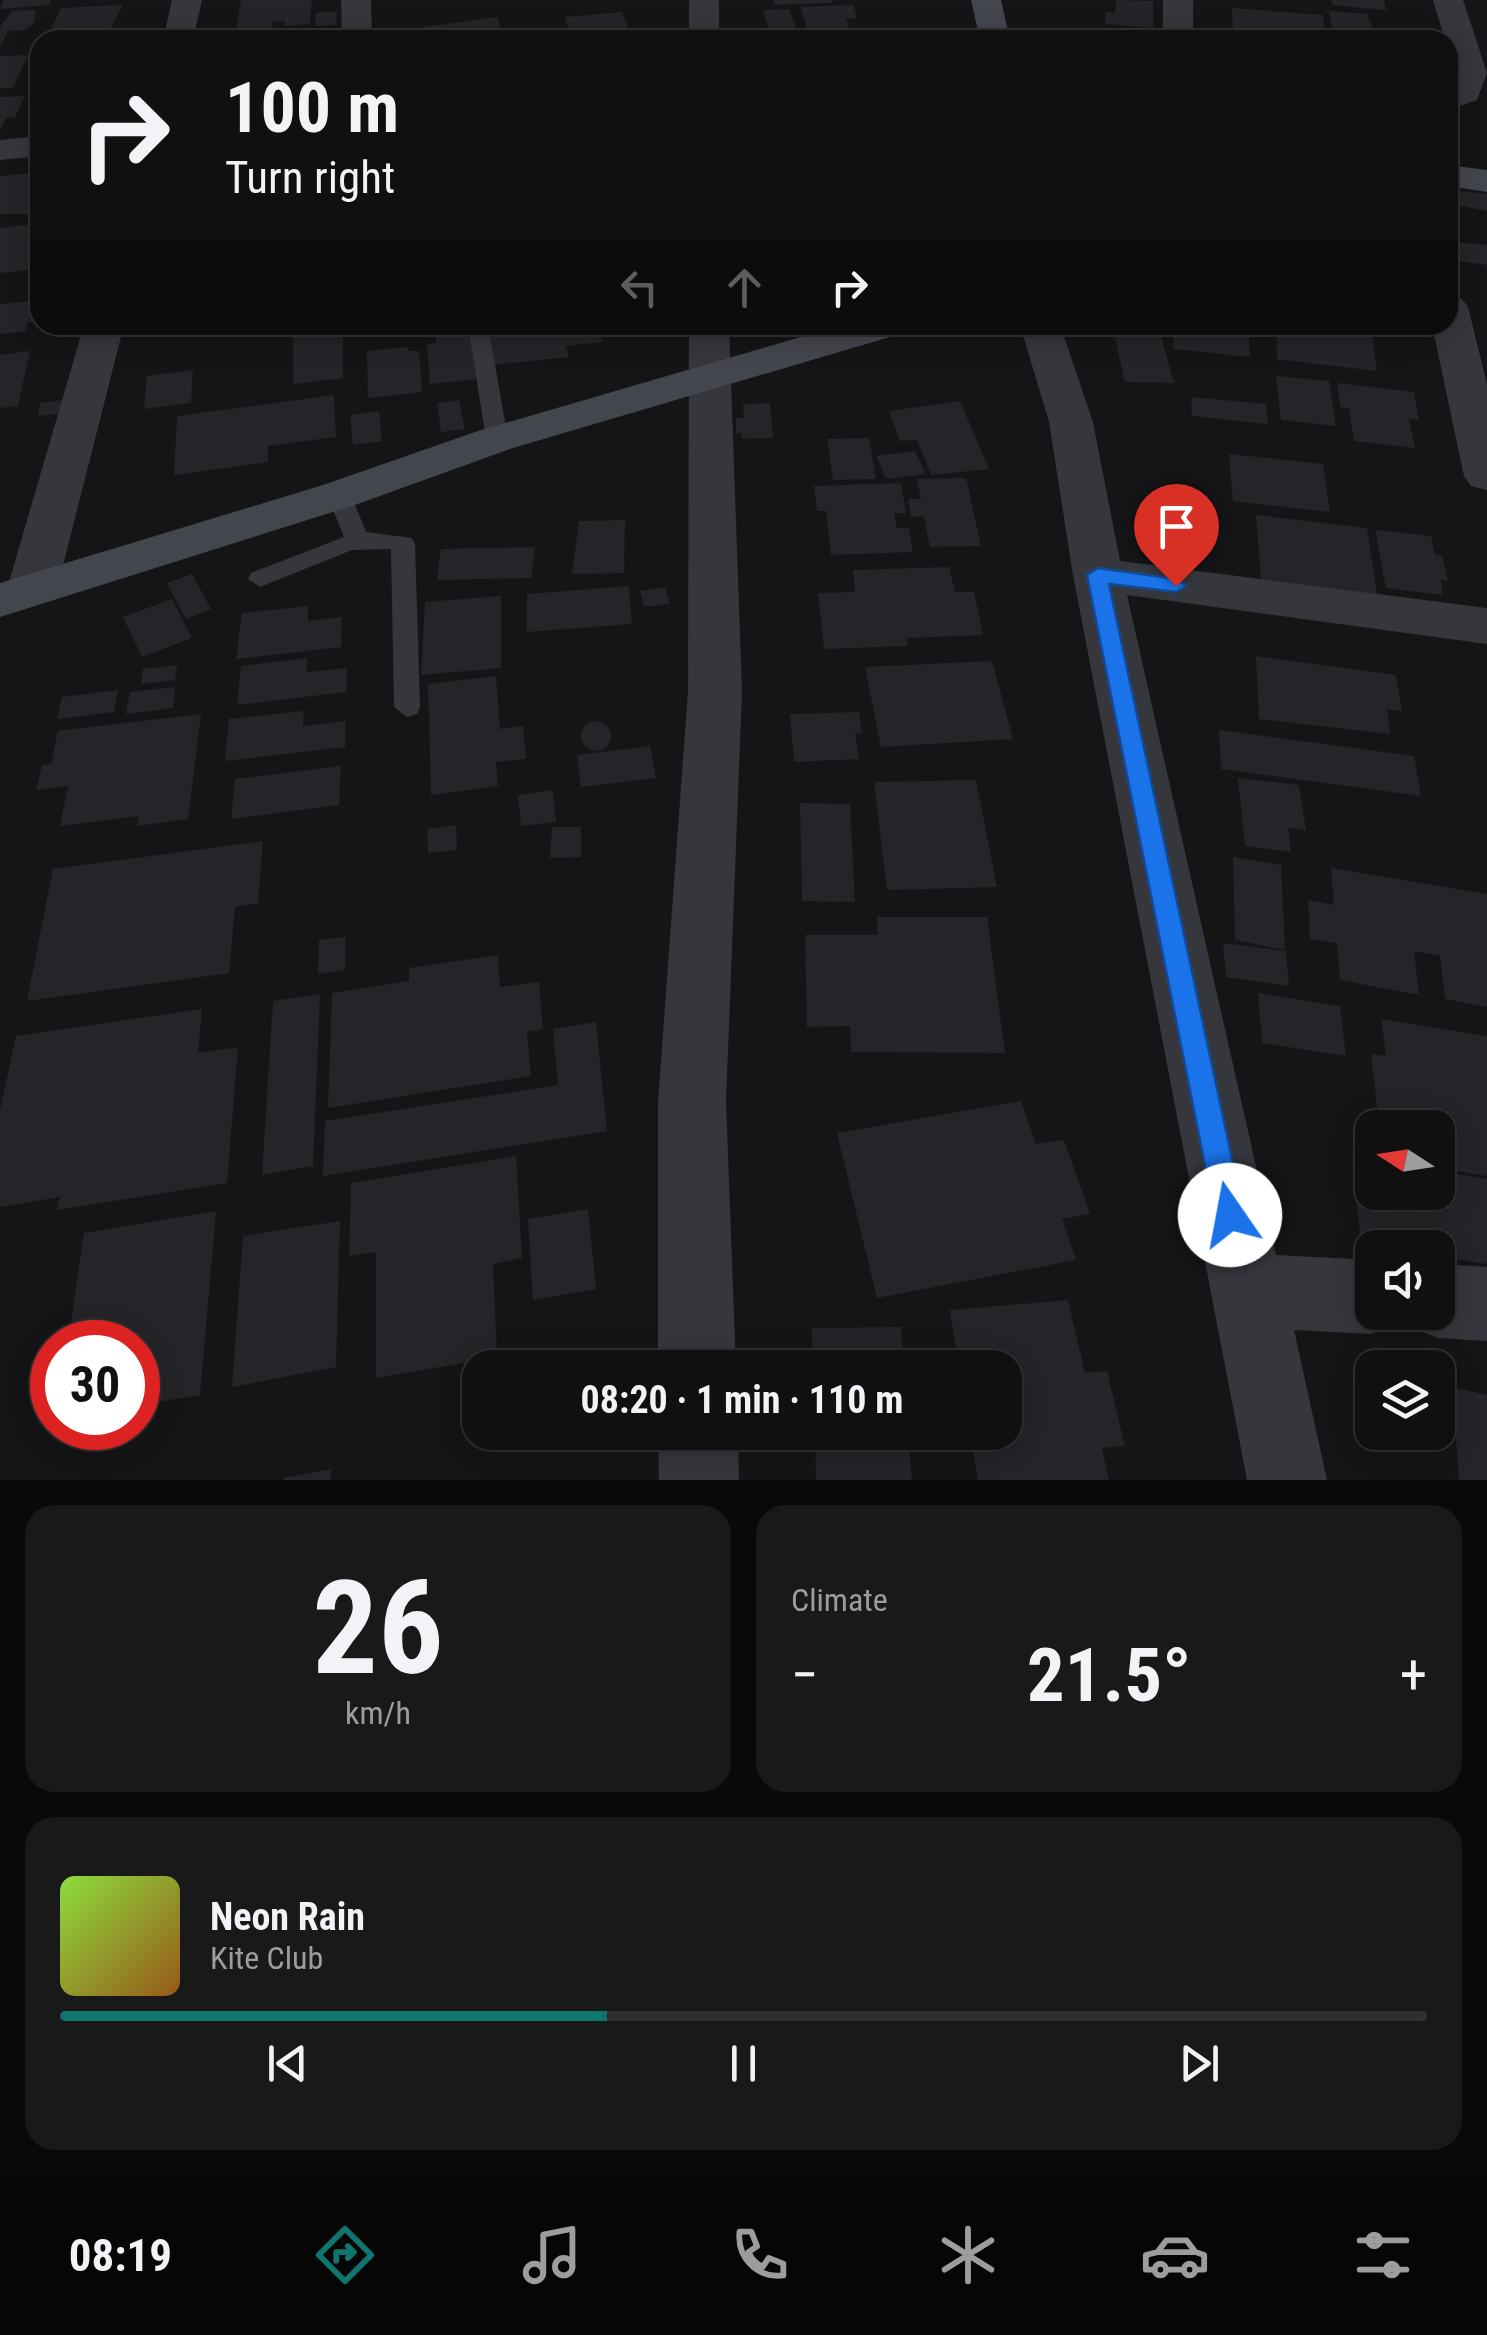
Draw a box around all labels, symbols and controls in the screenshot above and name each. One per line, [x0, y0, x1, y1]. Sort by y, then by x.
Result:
text: 100 m [225, 67, 399, 149]
icon: right [60, 70, 190, 200]
text: Turn right [225, 151, 395, 204]
icon: left [612, 260, 667, 315]
icon: ahead [717, 260, 772, 315]
icon: right [822, 260, 877, 315]
pin [1134, 484, 1219, 587]
icon: arrive [1149, 499, 1204, 554]
north arrow [1355, 1110, 1455, 1210]
map controls [1355, 1110, 1455, 1450]
position arrow [1178, 1163, 1282, 1267]
button: sound [1355, 1230, 1455, 1330]
speed limit sign: 30 [30, 1320, 160, 1450]
button: layers [1355, 1350, 1455, 1450]
text: 08:20 · 1 min · 110 m [581, 1378, 903, 1422]
text: 26 [312, 1552, 444, 1705]
text: Climate [791, 1581, 888, 1619]
text: 21.5° [1027, 1631, 1191, 1719]
text: − [791, 1643, 819, 1707]
text: + [1400, 1643, 1427, 1707]
text: km/h [345, 1694, 411, 1732]
text: Neon Rain [210, 1895, 365, 1939]
text: Kite Club [210, 1939, 323, 1977]
icon: previous [260, 2036, 315, 2091]
icon: pause [716, 2036, 771, 2091]
icon: next [1172, 2036, 1227, 2091]
icon: directions [310, 2220, 380, 2290]
icon: music [517, 2220, 587, 2290]
icon: phone [725, 2220, 795, 2290]
icon: climate [933, 2220, 1003, 2290]
icon: car [1140, 2220, 1210, 2290]
icon: filters [1348, 2220, 1418, 2290]
text: 08:19 [69, 2229, 172, 2282]

